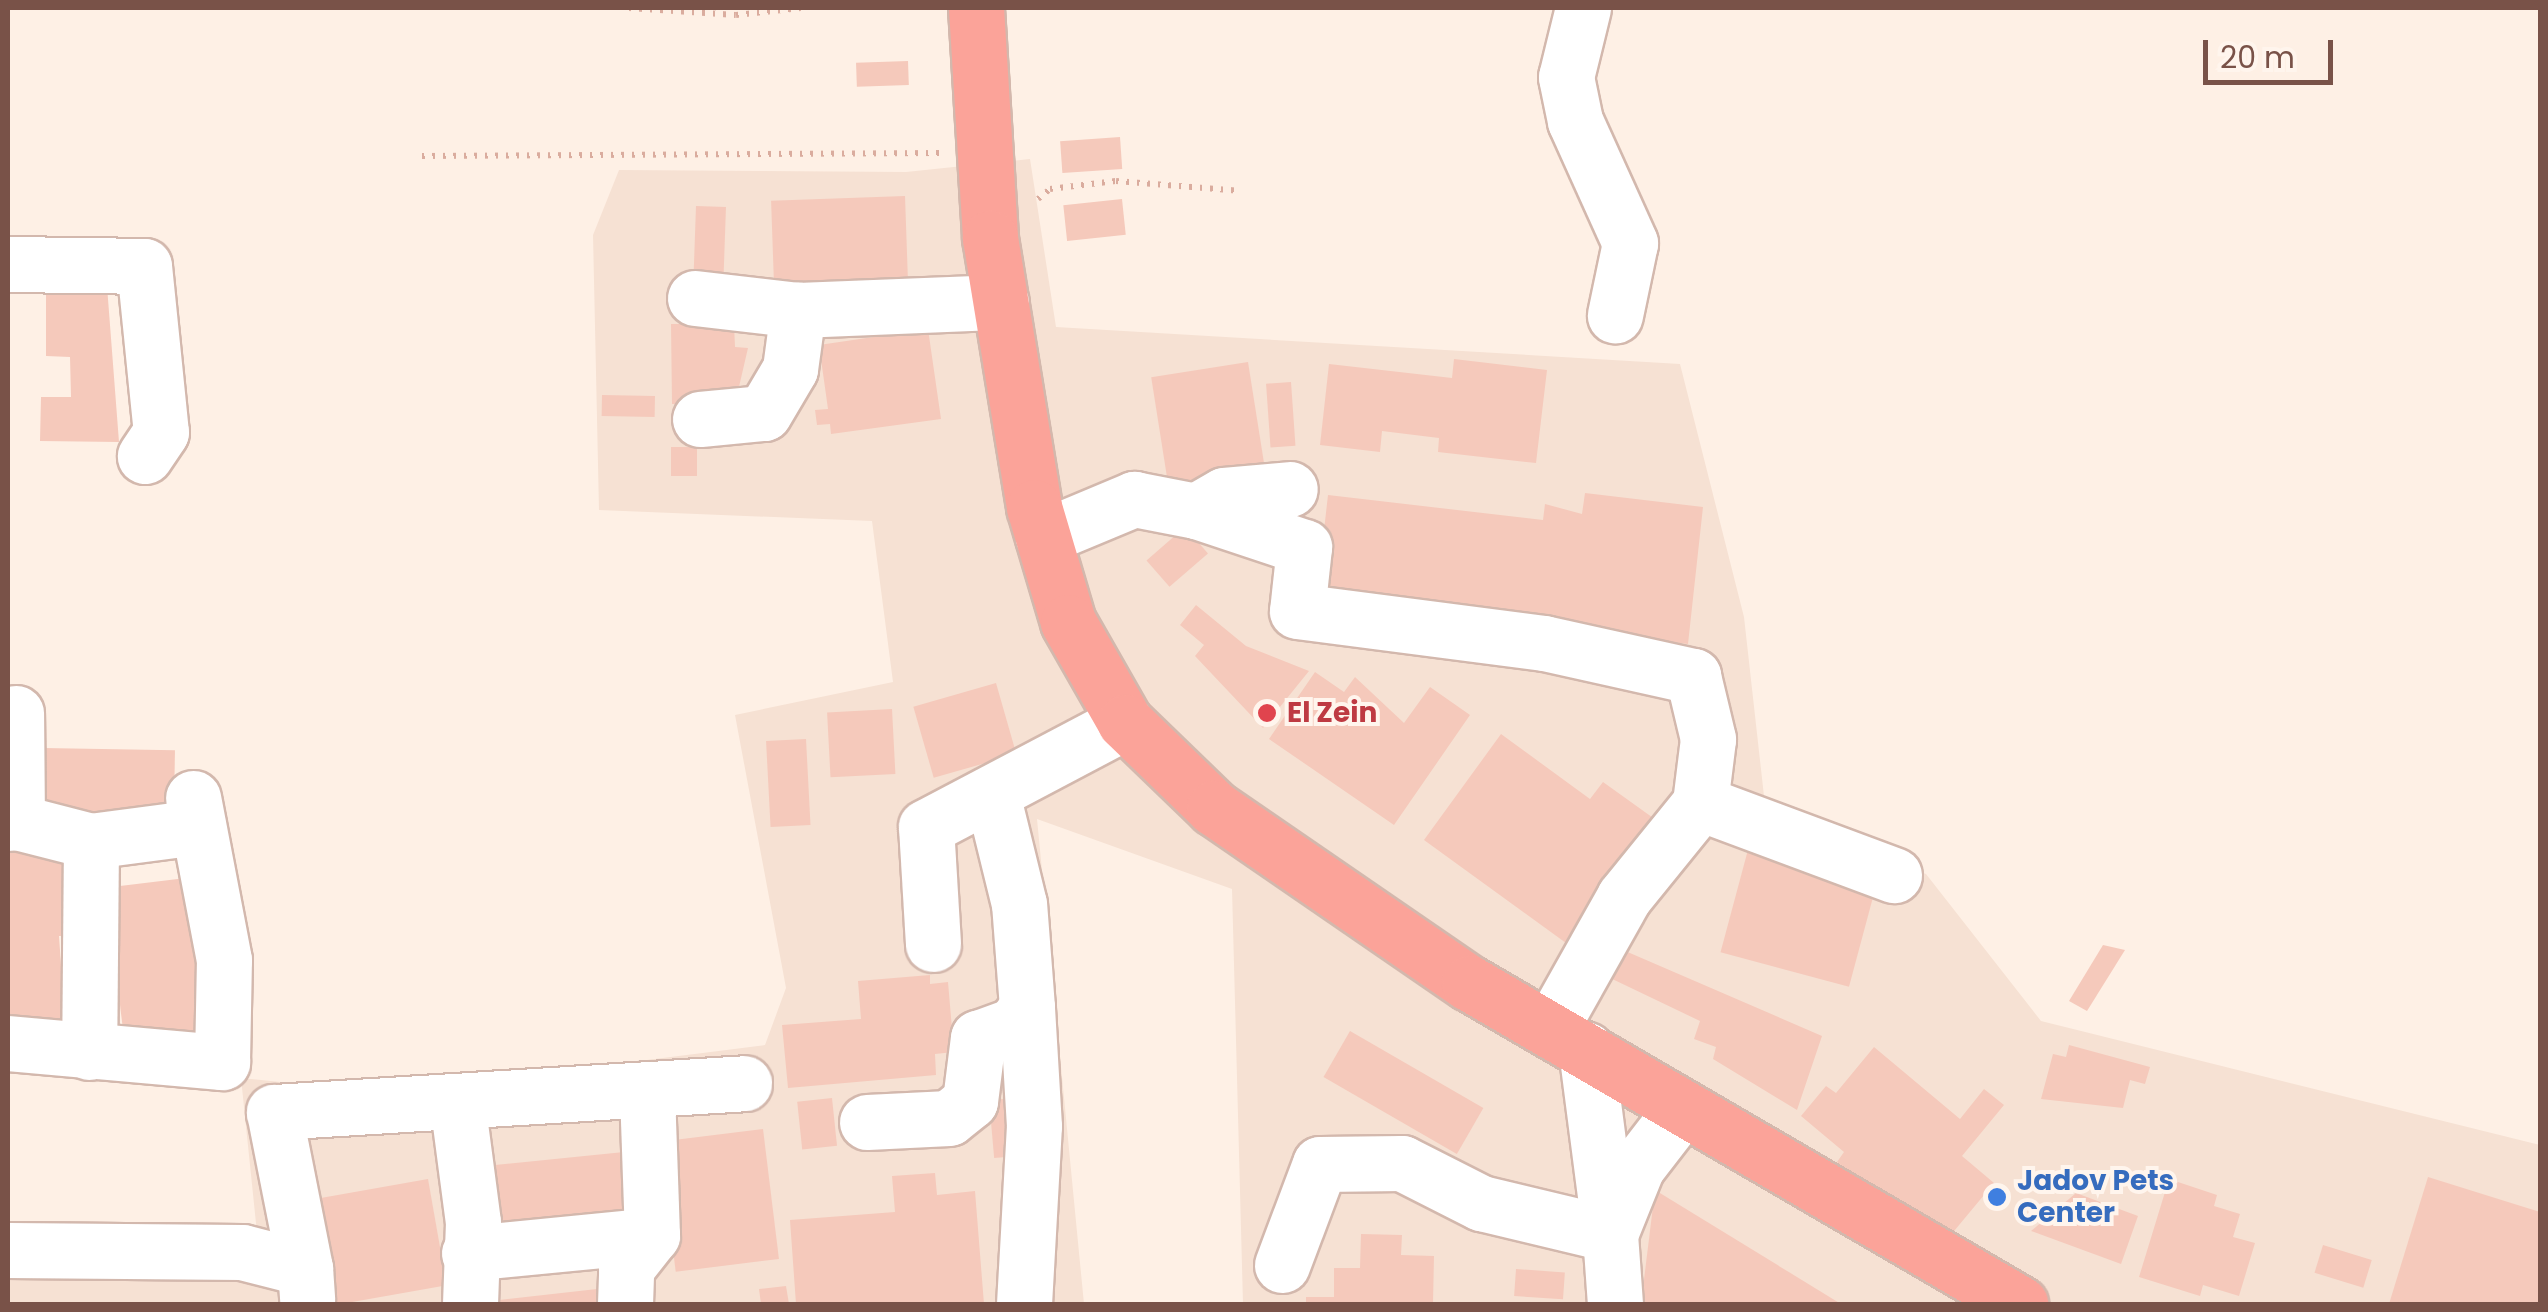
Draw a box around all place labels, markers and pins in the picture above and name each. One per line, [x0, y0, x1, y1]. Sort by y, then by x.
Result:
place label: El Zein [1287, 696, 1377, 730]
marker: El Zein [1256, 702, 1278, 724]
place label: Jadov Pets Center [2017, 1164, 2174, 1230]
marker: Jadov Pets Center [1986, 1186, 2008, 1208]

